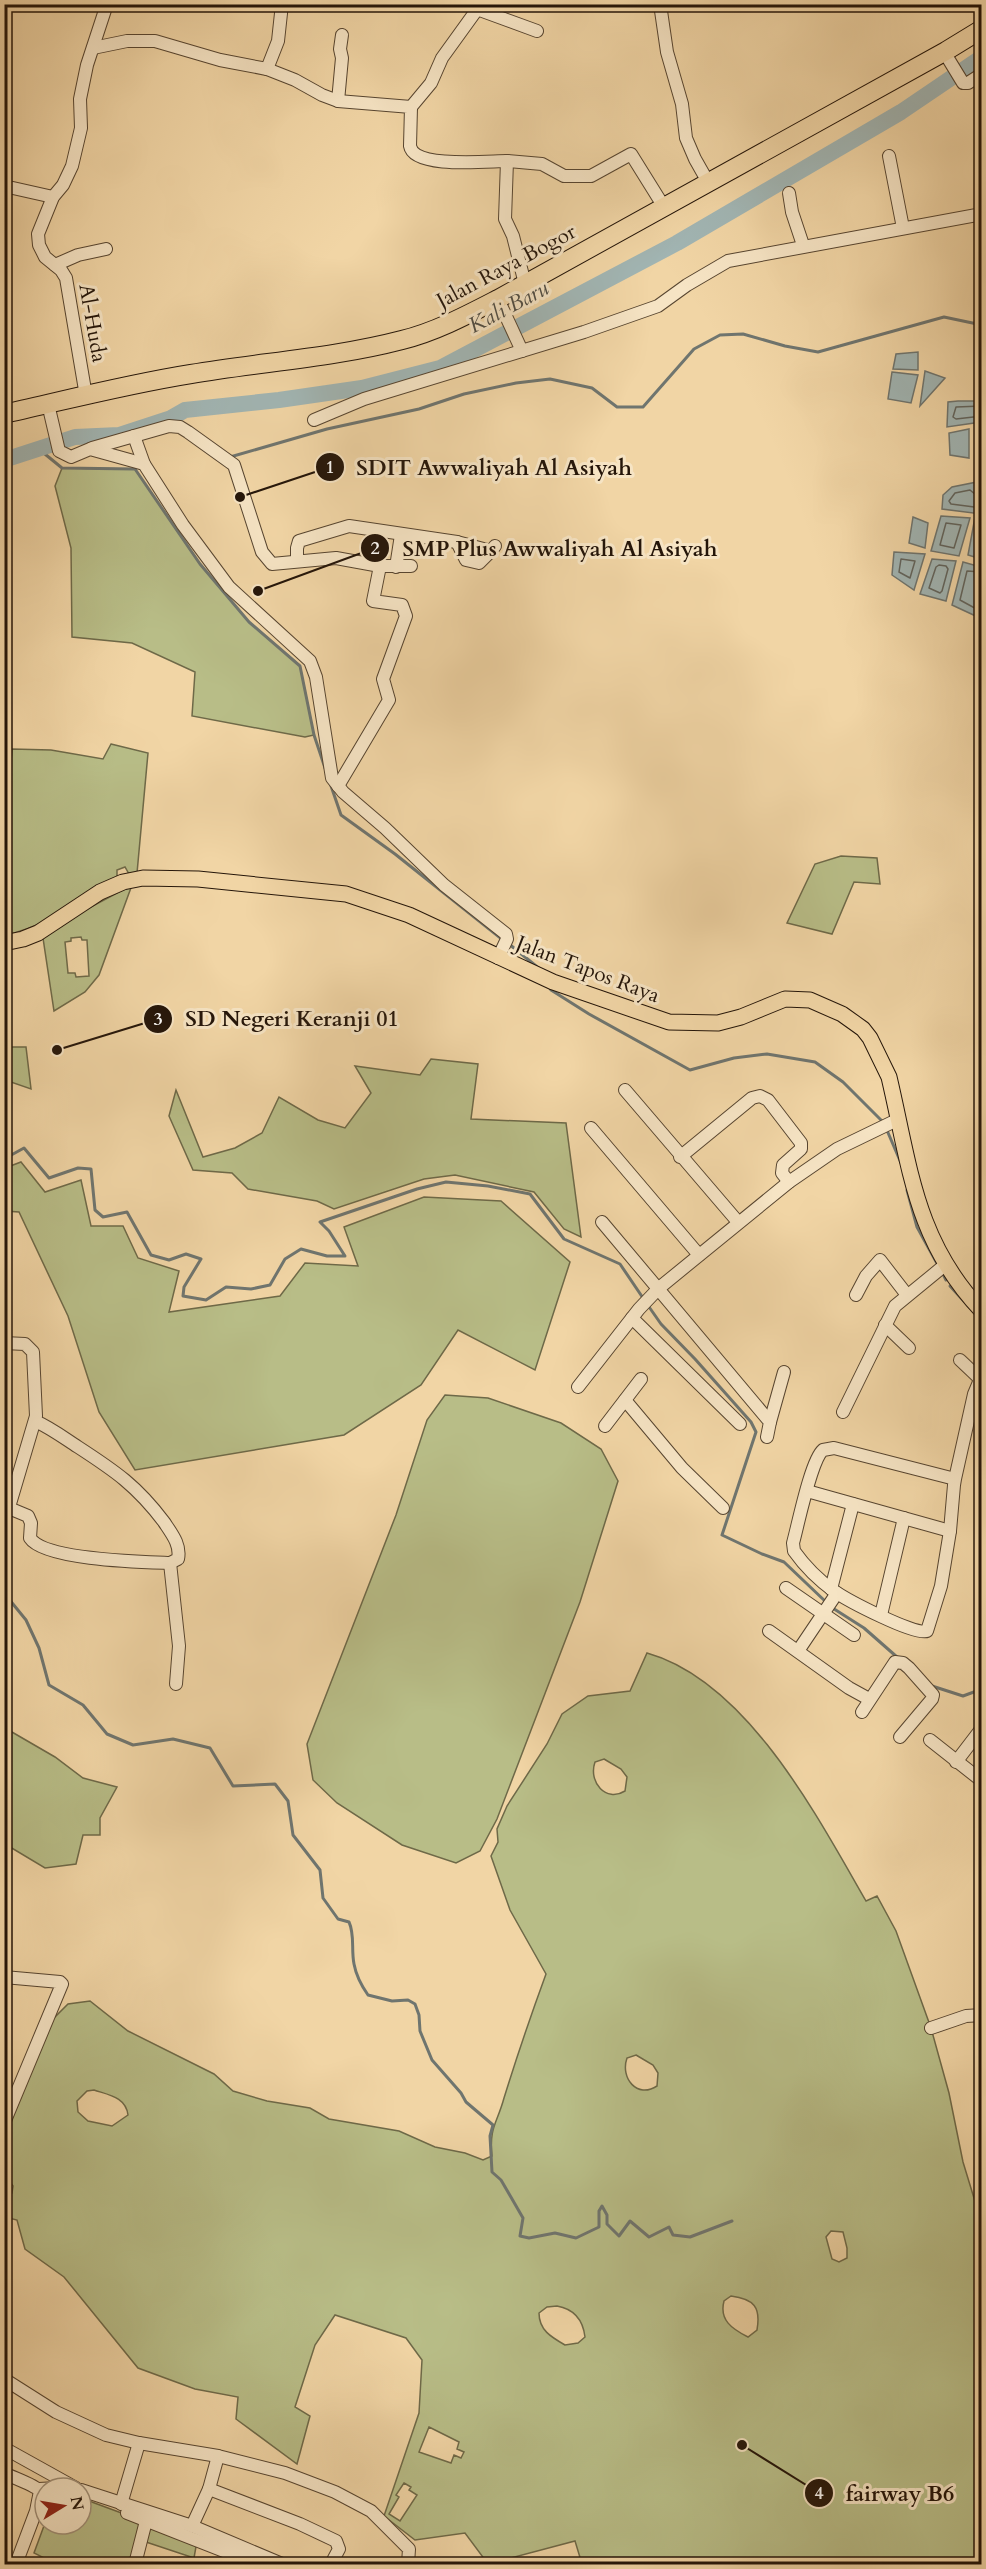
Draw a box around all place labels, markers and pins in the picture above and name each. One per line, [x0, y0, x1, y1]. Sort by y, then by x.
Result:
callout: SDIT Awwaliyah Al Asiyah [315, 447, 644, 487]
callout: SMP Plus Awwaliyah Al Asiyah [360, 528, 729, 568]
callout: SD Negeri Keranji 01 [143, 999, 411, 1039]
callout: fairway B6 [804, 2473, 966, 2513]

